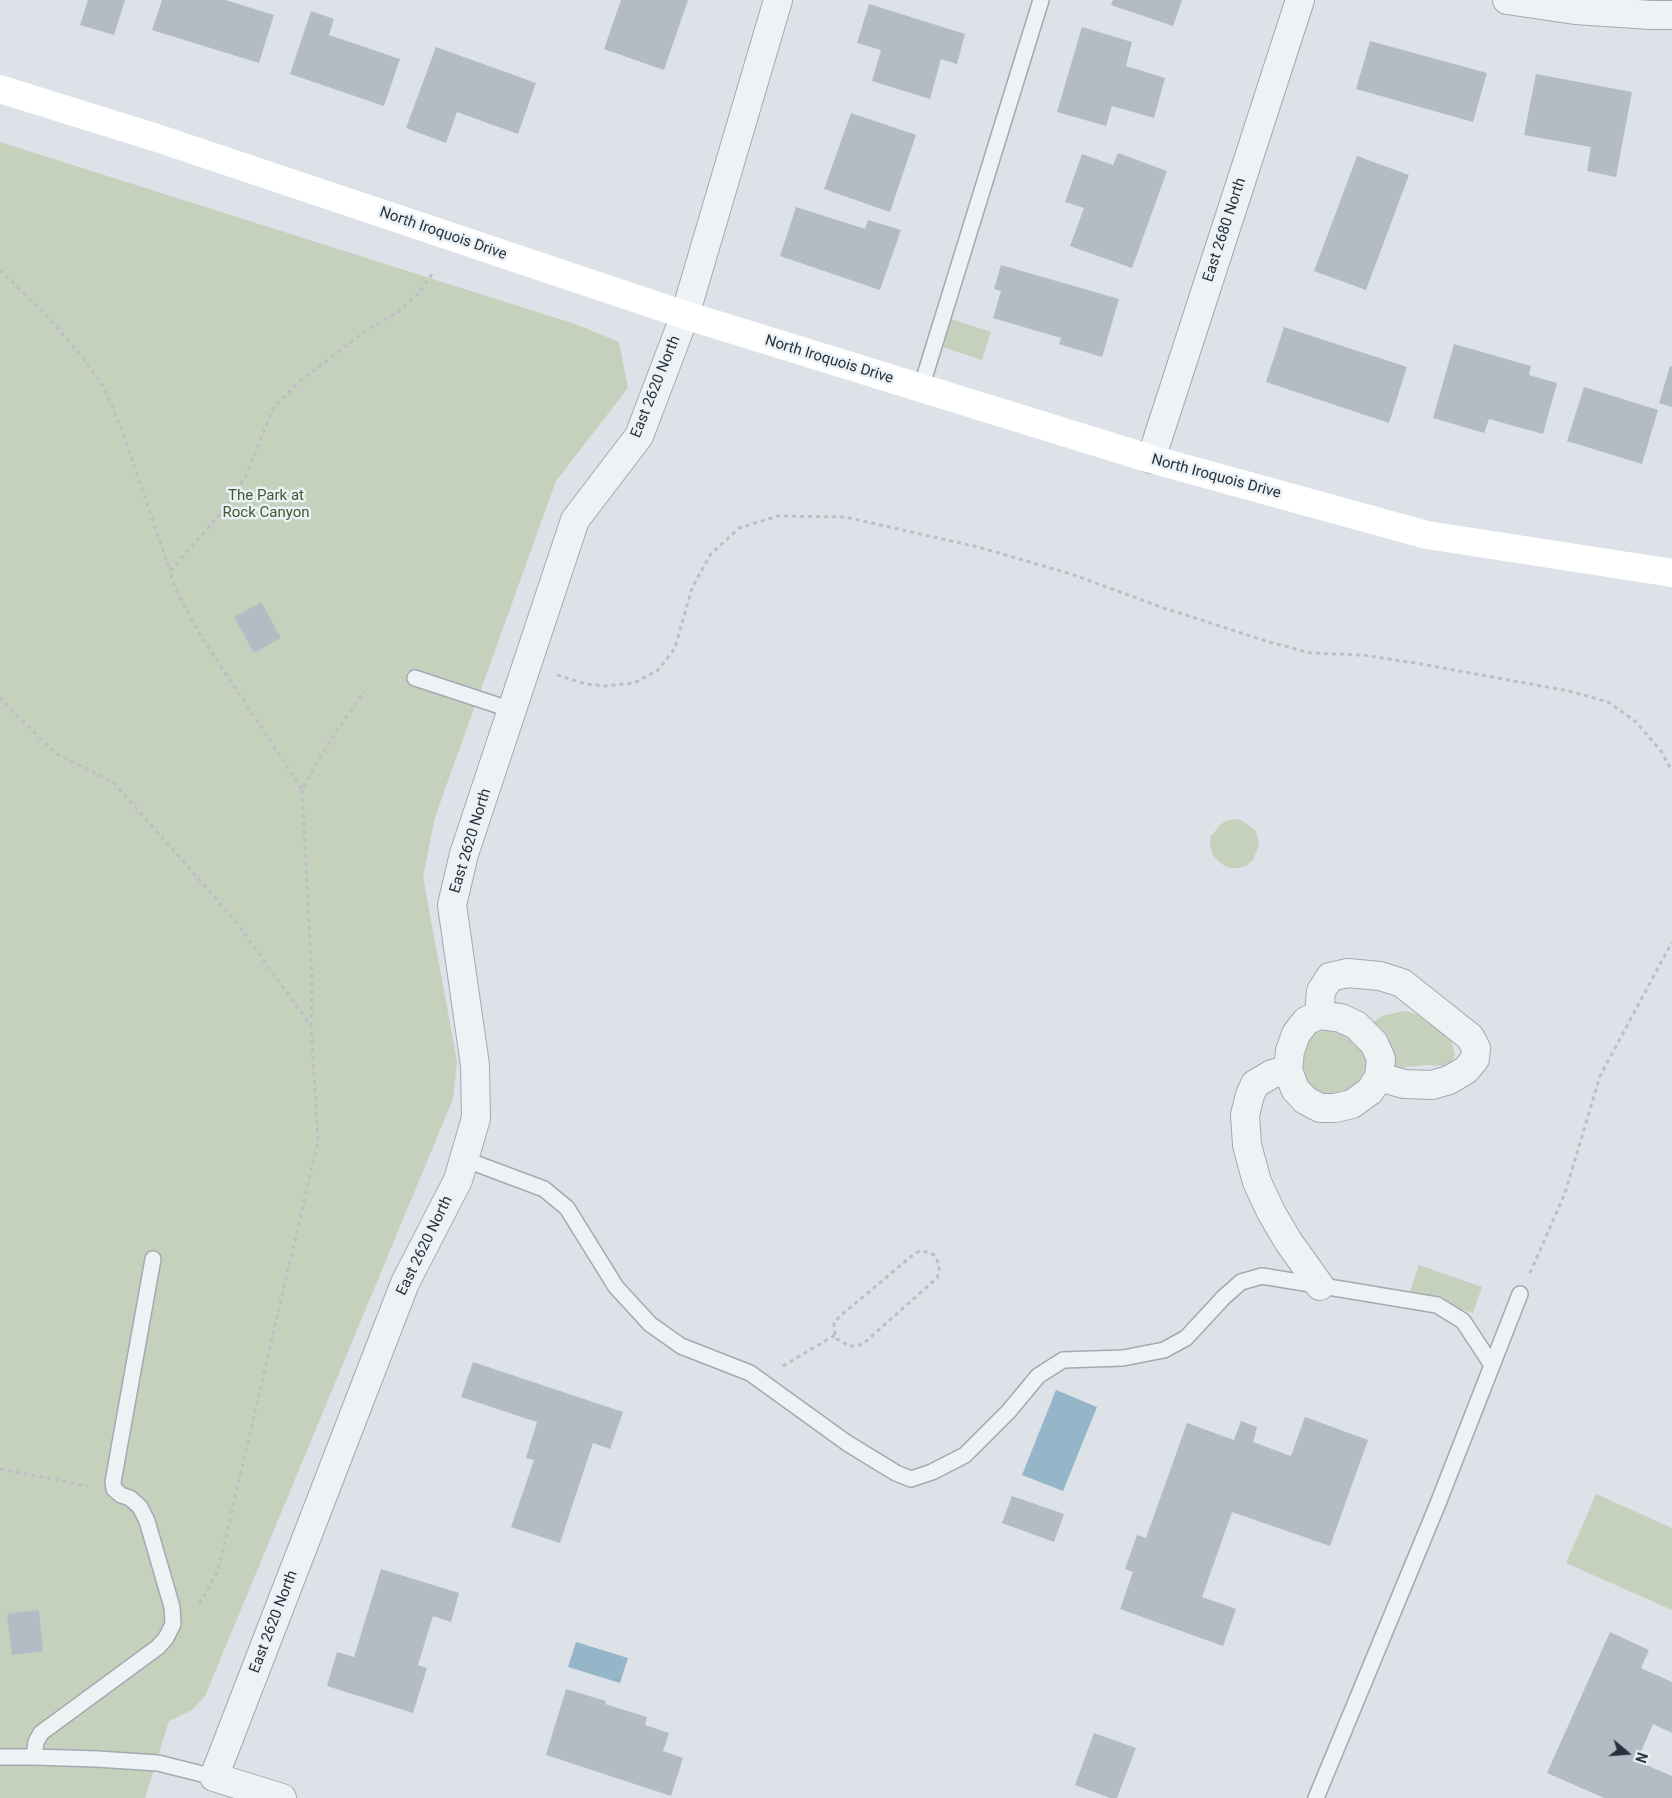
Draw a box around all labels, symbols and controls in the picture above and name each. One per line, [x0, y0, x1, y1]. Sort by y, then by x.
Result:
street label: East 2680 North [1200, 176, 1250, 284]
street label: North Iroquois Drive [377, 204, 509, 264]
street label: North Iroquois Drive [763, 332, 895, 388]
street label: East 2620 North [627, 333, 685, 441]
street label: North Iroquois Drive [1149, 451, 1283, 503]
park label: The Park at Rock Canyon [222, 487, 310, 522]
street label: East 2620 North [447, 787, 495, 895]
street label: East 2620 North [393, 1193, 457, 1299]
street label: East 2620 North [246, 1568, 302, 1676]
north arrow [1602, 1728, 1652, 1778]
text: N [1632, 1750, 1650, 1765]

